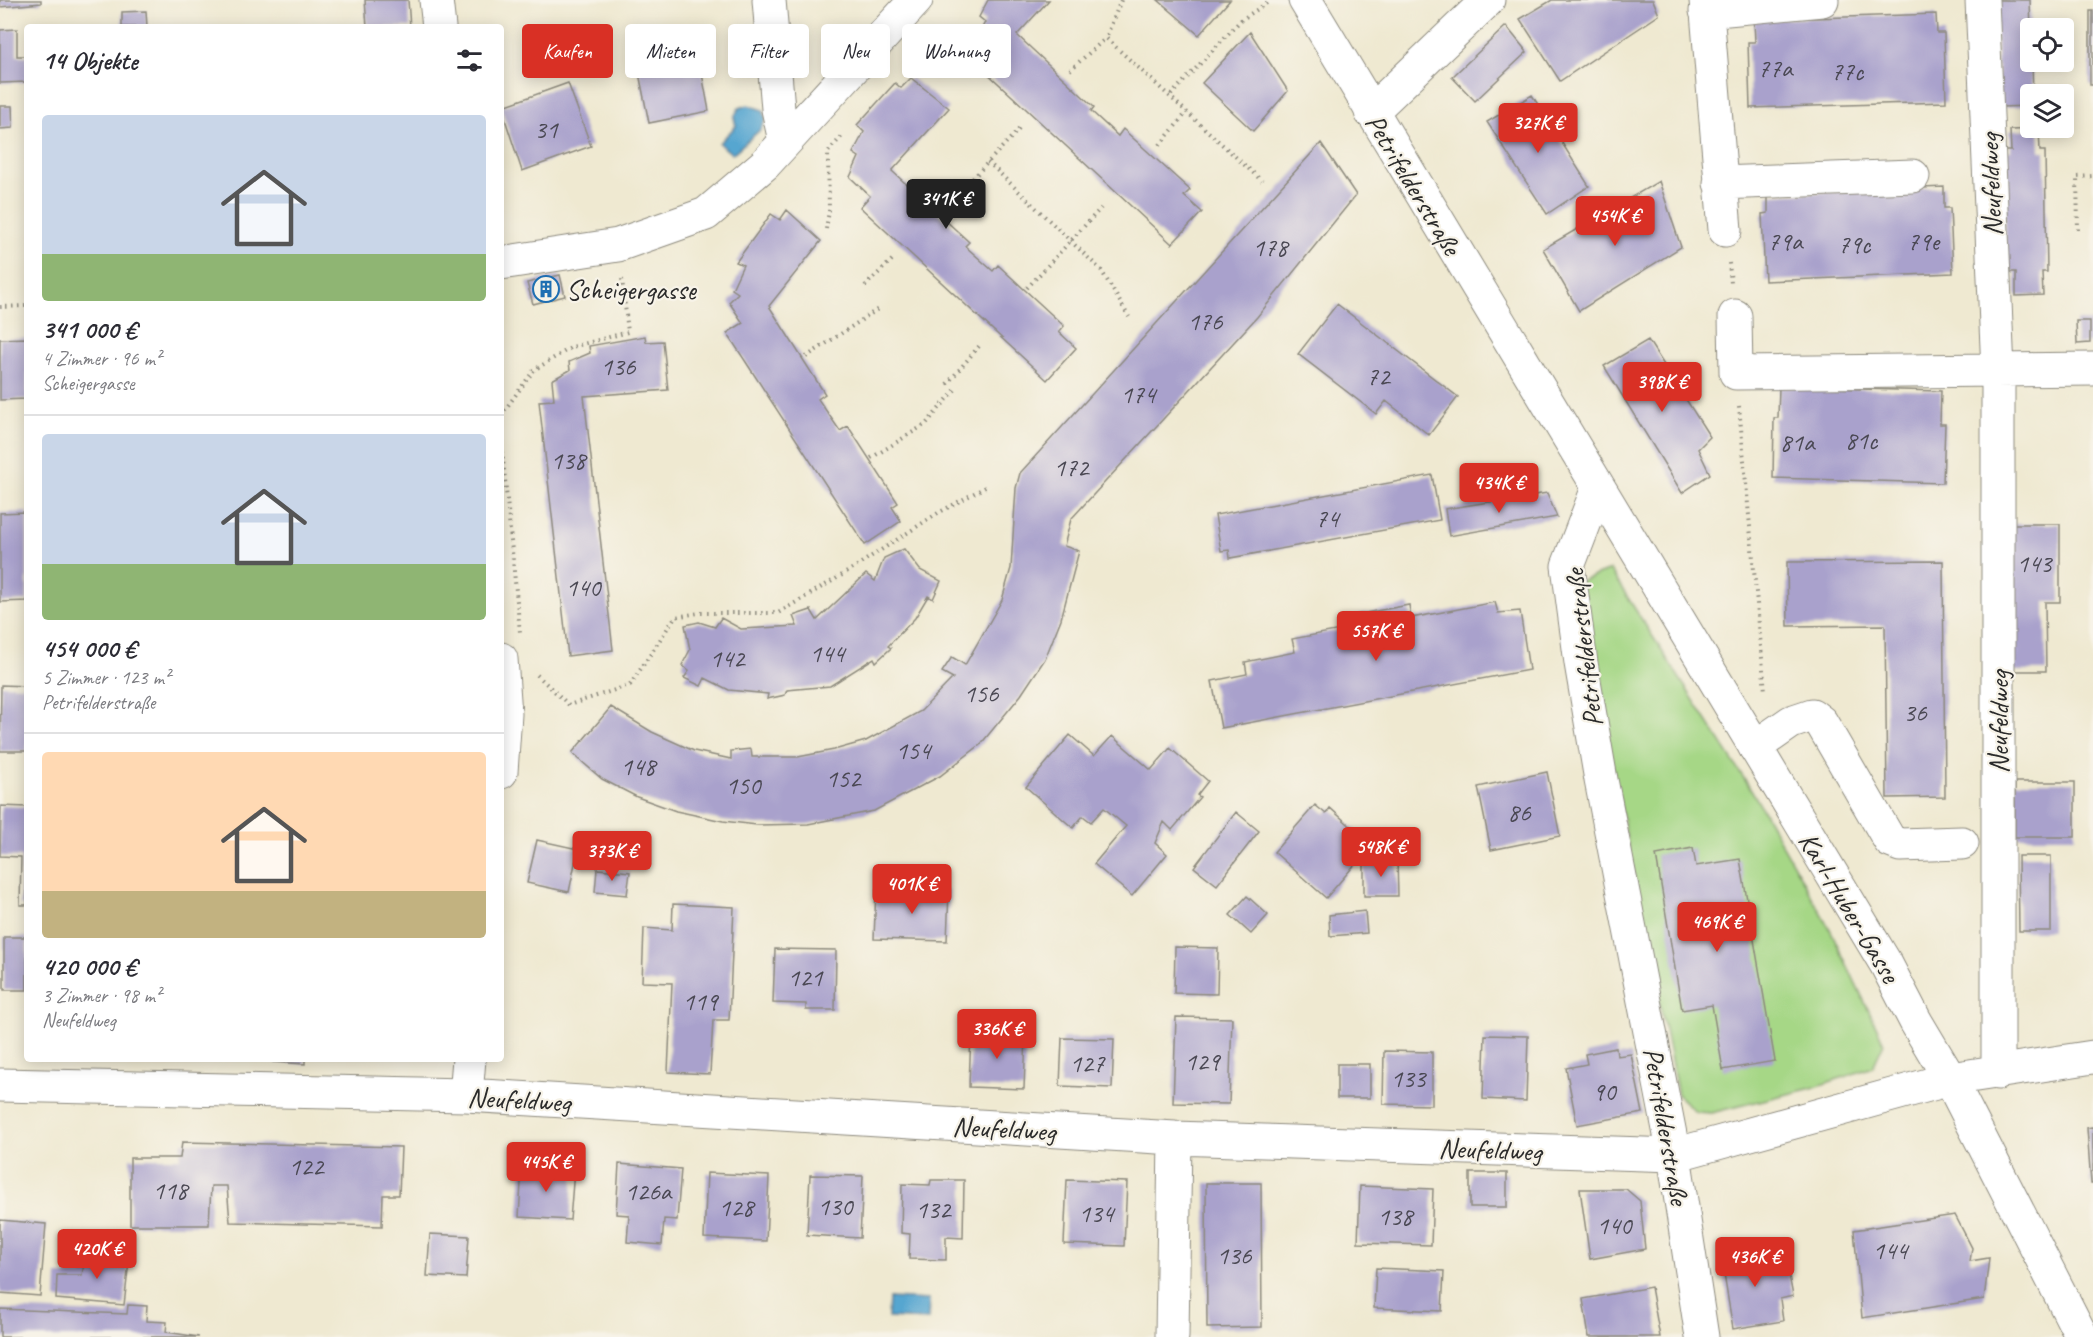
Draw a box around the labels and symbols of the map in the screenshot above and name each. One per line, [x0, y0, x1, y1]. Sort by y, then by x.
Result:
house number: 77a [1758, 52, 1794, 85]
house number: 77c [1831, 55, 1865, 88]
pin: 327K € [1489, 103, 1587, 154]
street label: Petrifelderstraße [1358, 107, 1470, 263]
house number: 31 [534, 113, 559, 146]
street label: Neufeldweg [1971, 131, 2010, 237]
pin: 341K € [897, 179, 995, 230]
pin: 454K € [1566, 196, 1664, 247]
house number: 79a [1768, 225, 1804, 258]
house number: 79e [1907, 225, 1941, 258]
house number: 79c [1838, 228, 1872, 261]
house number: 178 [1252, 231, 1290, 264]
place label: Scheigergasse [566, 272, 697, 307]
building icon: Scheigergasse [531, 274, 561, 304]
house number: 176 [1187, 305, 1224, 338]
house number: 136 [600, 350, 637, 383]
house number: 72 [1366, 360, 1392, 393]
pin: 398K € [1613, 362, 1711, 413]
house number: 174 [1120, 378, 1158, 411]
house number: 81c [1845, 424, 1879, 457]
house number: 81a [1780, 426, 1816, 459]
house number: 138 [550, 444, 588, 477]
house number: 172 [1053, 451, 1091, 484]
pin: 434K € [1450, 463, 1548, 514]
house number: 74 [1315, 502, 1341, 535]
house number: 143 [2016, 547, 2054, 580]
street label: Petrifelderstraße [1556, 565, 1611, 729]
house number: 140 [565, 571, 603, 604]
pin: 557K € [1327, 611, 1425, 662]
house number: 144 [809, 637, 847, 670]
house number: 142 [709, 642, 747, 675]
street label: Neufeldweg [1981, 668, 2016, 774]
house number: 156 [963, 677, 1000, 710]
house number: 36 [1903, 696, 1928, 729]
house number: 154 [895, 734, 933, 767]
house number: 148 [620, 750, 658, 783]
house number: 152 [825, 762, 863, 795]
house number: 150 [725, 769, 763, 802]
house number: 86 [1507, 796, 1532, 829]
street label: Karl-Huber-Gasse [1791, 826, 1909, 990]
pin: 548K € [1332, 827, 1430, 878]
pin: 373K € [563, 831, 661, 882]
pin: 401K € [863, 864, 961, 915]
pin: 469K € [1668, 902, 1766, 953]
house number: 121 [787, 961, 824, 994]
house number: 119 [682, 985, 720, 1018]
pin: 336K € [948, 1009, 1046, 1060]
house number: 129 [1184, 1045, 1222, 1078]
street label: Petrifelderstraße [1635, 1045, 1698, 1209]
house number: 127 [1069, 1047, 1106, 1080]
house number: 133 [1390, 1062, 1428, 1095]
house number: 90 [1592, 1075, 1618, 1108]
street label: Neufeldweg [467, 1079, 573, 1120]
street label: Neufeldweg [952, 1108, 1058, 1149]
street label: Neufeldweg [1438, 1130, 1544, 1169]
pin: 445K € [497, 1142, 595, 1193]
house number: 122 [288, 1150, 326, 1183]
house number: 118 [152, 1174, 190, 1207]
house number: 126a [625, 1175, 673, 1208]
house number: 130 [817, 1190, 855, 1223]
house number: 128 [718, 1191, 756, 1224]
house number: 132 [915, 1193, 953, 1226]
house number: 134 [1078, 1197, 1116, 1230]
house number: 138 [1377, 1200, 1415, 1233]
house number: 140 [1596, 1209, 1634, 1242]
pin: 420K € [48, 1229, 146, 1280]
house number: 144 [1872, 1234, 1910, 1267]
pin: 436K € [1706, 1237, 1804, 1288]
house number: 136 [1216, 1239, 1253, 1272]

